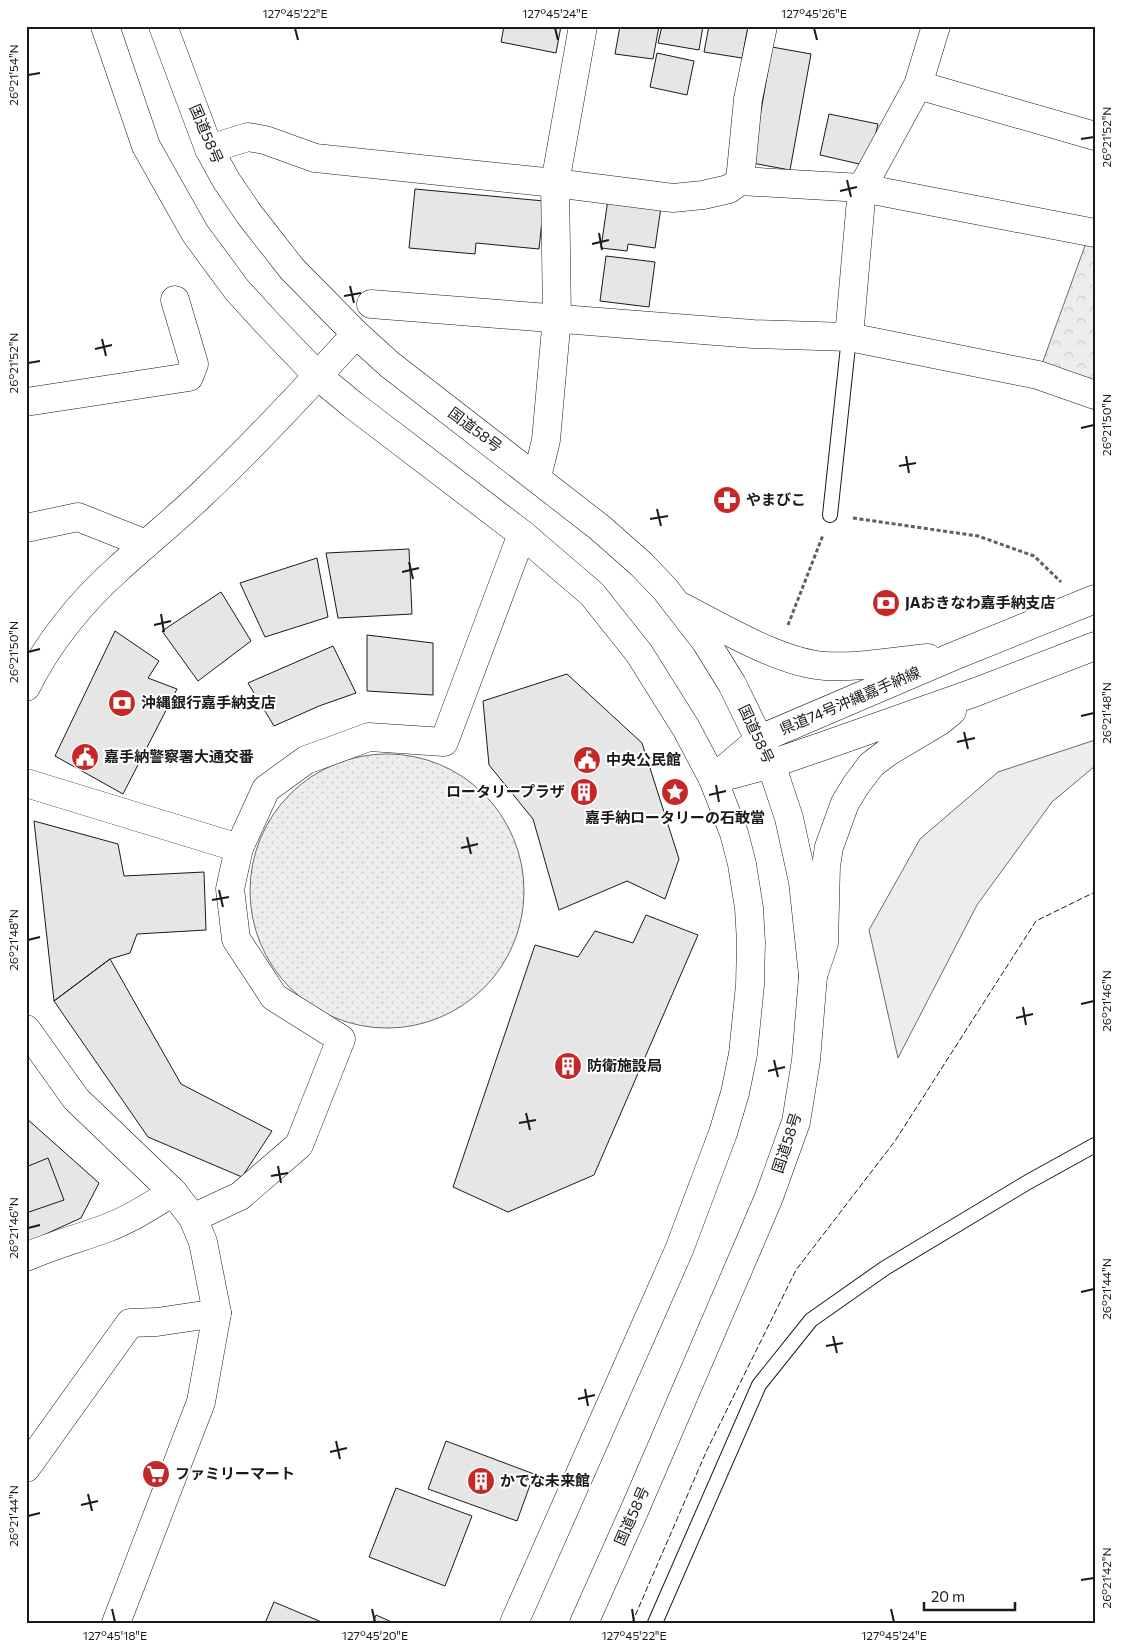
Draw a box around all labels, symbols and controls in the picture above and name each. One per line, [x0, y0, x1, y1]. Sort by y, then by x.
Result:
text: 127°45'22"E [262, 6, 328, 20]
text: 127°45'24"E [522, 6, 588, 20]
text: 127°45'26"E [781, 6, 847, 20]
text: 26°21'54"N [6, 44, 20, 106]
street label: 国道58号 [186, 101, 227, 166]
text: 26°21'52"N [1099, 107, 1113, 167]
text: 26°21'52"N [6, 333, 20, 393]
text: 26°21'50"N [1099, 394, 1113, 456]
street label: 国道58号 [445, 403, 506, 455]
pharmacy icon: やまびこ [712, 485, 742, 515]
place label: やまびこ [746, 490, 806, 508]
bank icon: JAおきなわ嘉手納支店 [871, 588, 901, 618]
place label: JAおきなわ嘉手納支店 [905, 593, 1056, 611]
text: 26°21'50"N [6, 621, 20, 683]
street label: 県道74号沖縄嘉手納線 [777, 662, 923, 738]
text: 26°21'48"N [1099, 682, 1113, 744]
bank icon: 沖縄銀行嘉手納支店 [107, 688, 137, 718]
place label: 沖縄銀行嘉手納支店 [141, 693, 276, 711]
street label: 国道58号 [735, 701, 778, 766]
public building icon: 嘉手納警察署大通交番 [70, 742, 100, 772]
public building icon: 中央公民館 [572, 745, 602, 775]
place label: 嘉手納警察署大通交番 [104, 747, 254, 765]
place label: 中央公民館 [606, 750, 681, 768]
building icon: ロータリープラザ [569, 777, 599, 807]
place icon: 嘉手納ロータリーの石敢當 [660, 777, 690, 807]
place label: ロータリープラザ [446, 782, 565, 800]
place label: 嘉手納ロータリーの石敢當 [585, 808, 765, 826]
text: 26°21'48"N [6, 909, 20, 971]
text: 26°21'46"N [1099, 970, 1113, 1032]
building icon: 防衛施設局 [553, 1051, 583, 1081]
place label: 防衛施設局 [587, 1056, 662, 1074]
street label: 国道58号 [768, 1110, 804, 1175]
text: 26°21'46"N [6, 1197, 20, 1259]
text: 26°21'44"N [1099, 1258, 1113, 1320]
supermarket icon: ファミリーマート [141, 1459, 171, 1489]
place label: ファミリーマート [175, 1464, 295, 1482]
building icon: かでな未来館 [466, 1466, 496, 1496]
place label: かでな未来館 [500, 1471, 590, 1489]
street label: 国道58号 [610, 1483, 652, 1548]
text: 26°21'44"N [6, 1485, 20, 1547]
text: 26°21'42"N [1099, 1548, 1113, 1608]
scale bar [924, 1579, 1015, 1611]
text: 20 m [931, 1587, 965, 1605]
text: 127°45'18"E [83, 1628, 147, 1642]
text: 127°45'20"E [342, 1628, 408, 1642]
text: 127°45'22"E [601, 1628, 667, 1642]
text: 127°45'24"E [861, 1628, 927, 1642]

